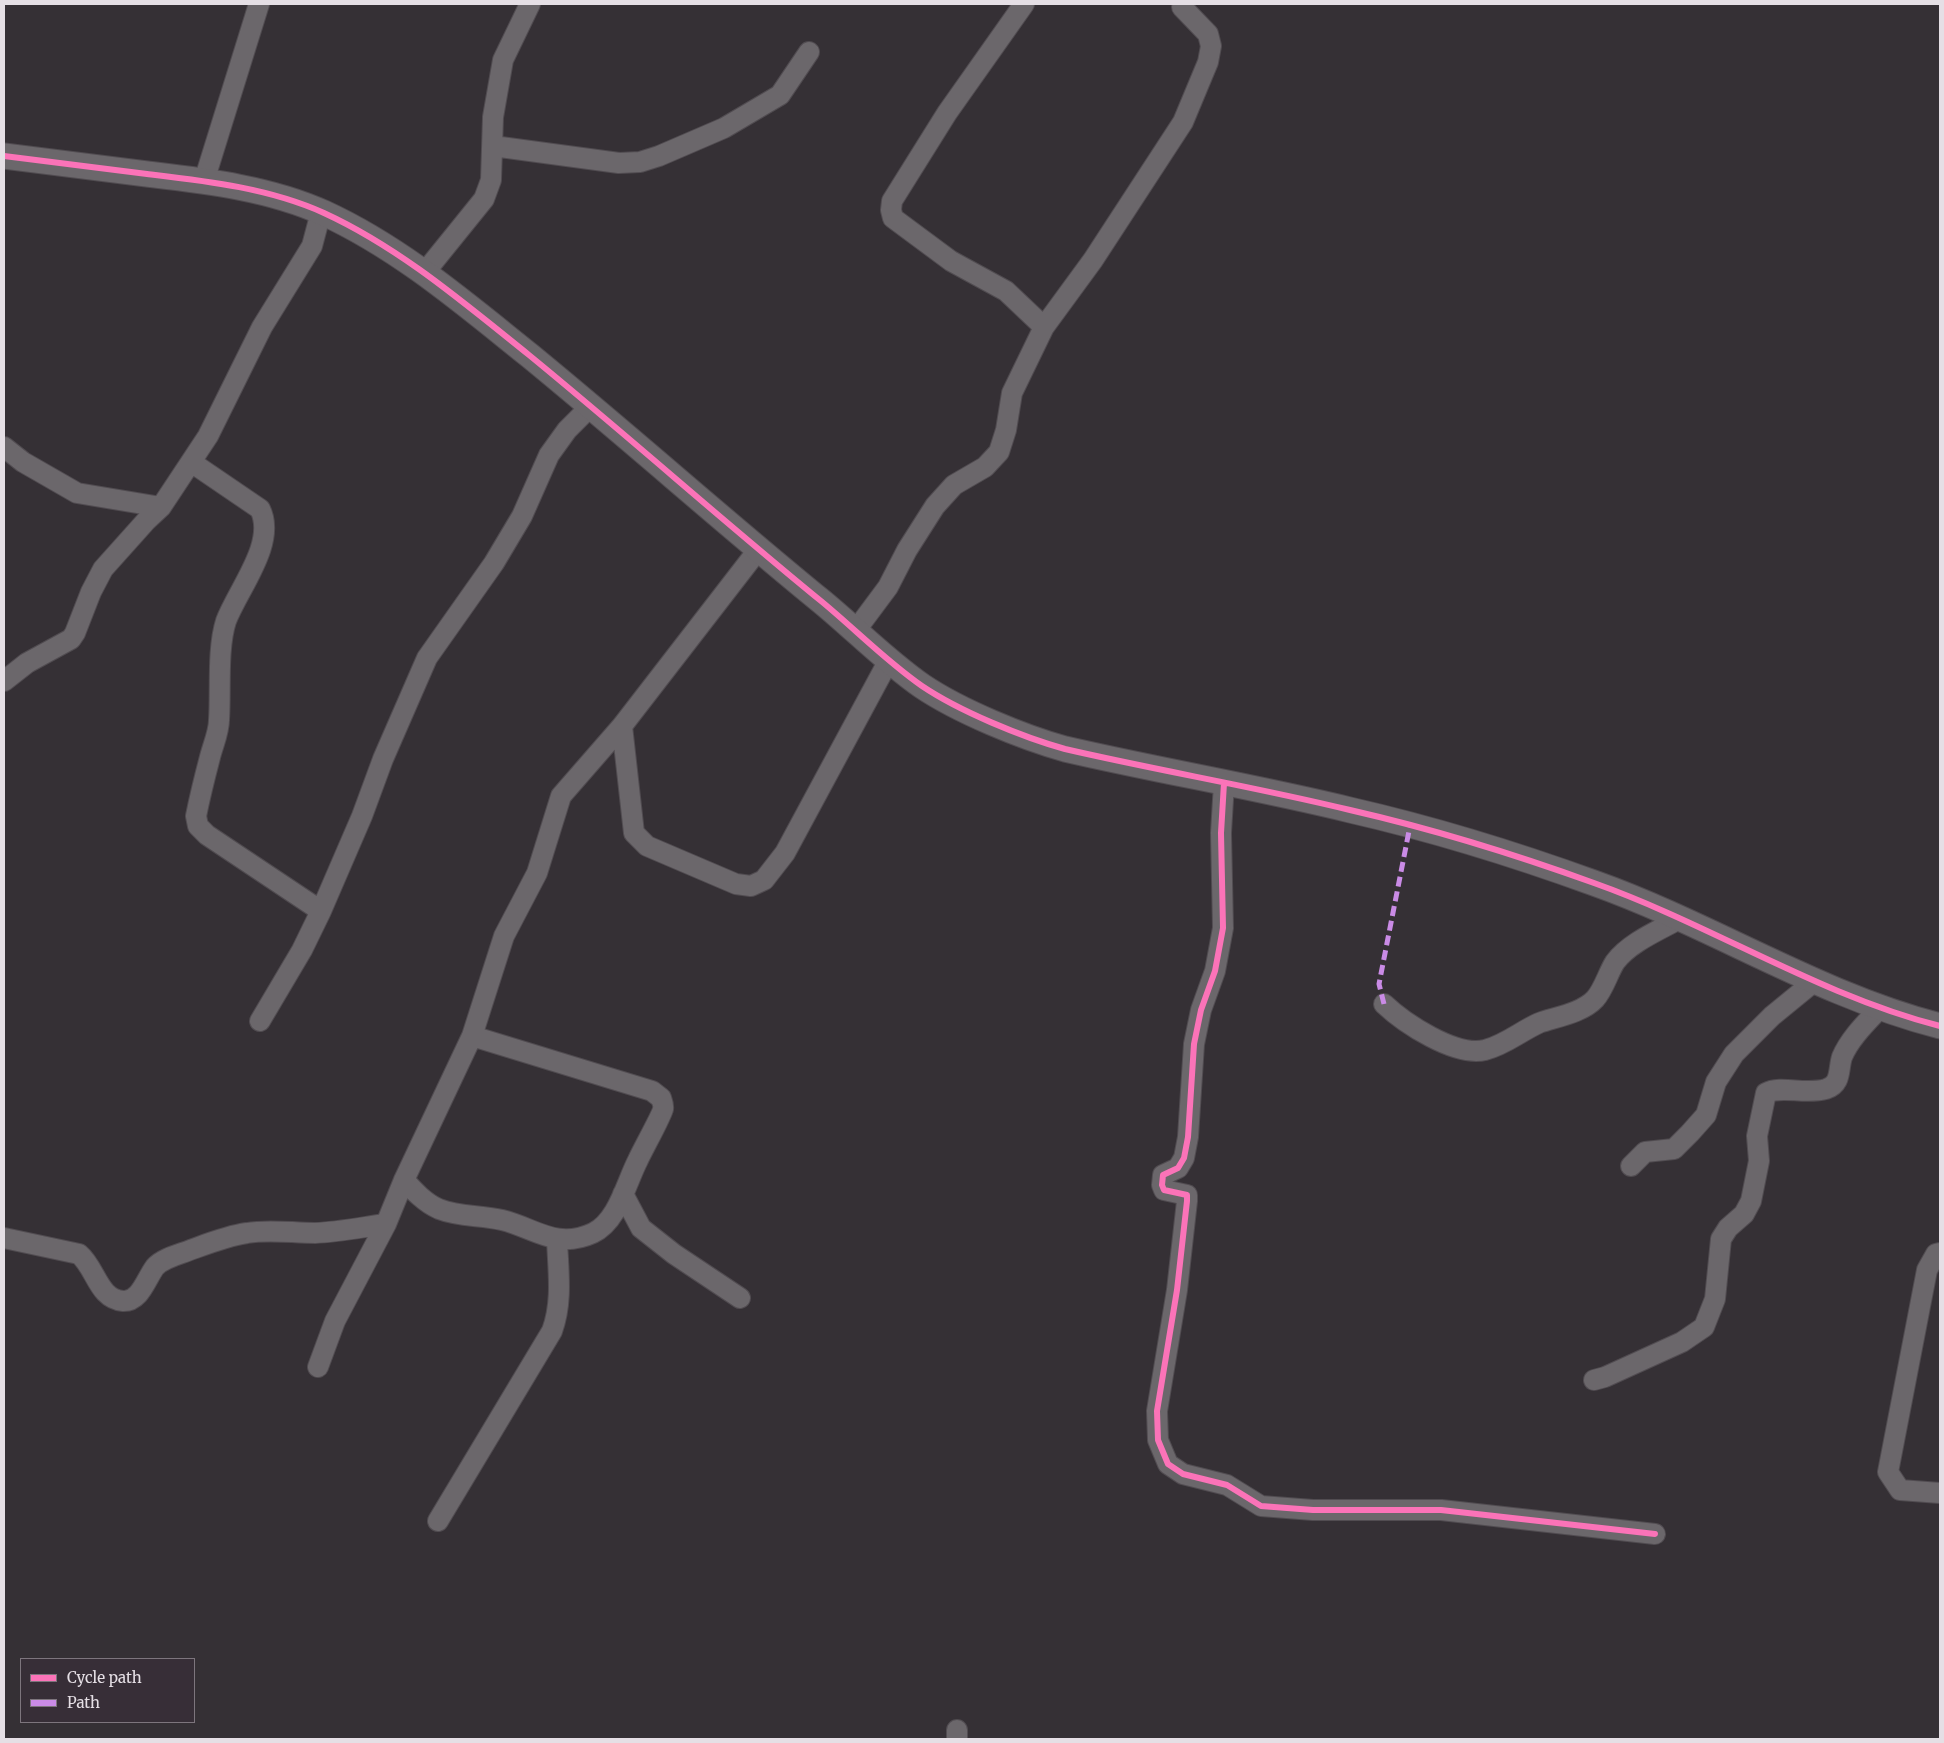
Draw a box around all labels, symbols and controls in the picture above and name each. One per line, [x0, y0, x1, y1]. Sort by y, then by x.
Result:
legend [20, 1658, 195, 1723]
text: Cycle path [67, 1668, 142, 1687]
text: Path [67, 1693, 100, 1712]

